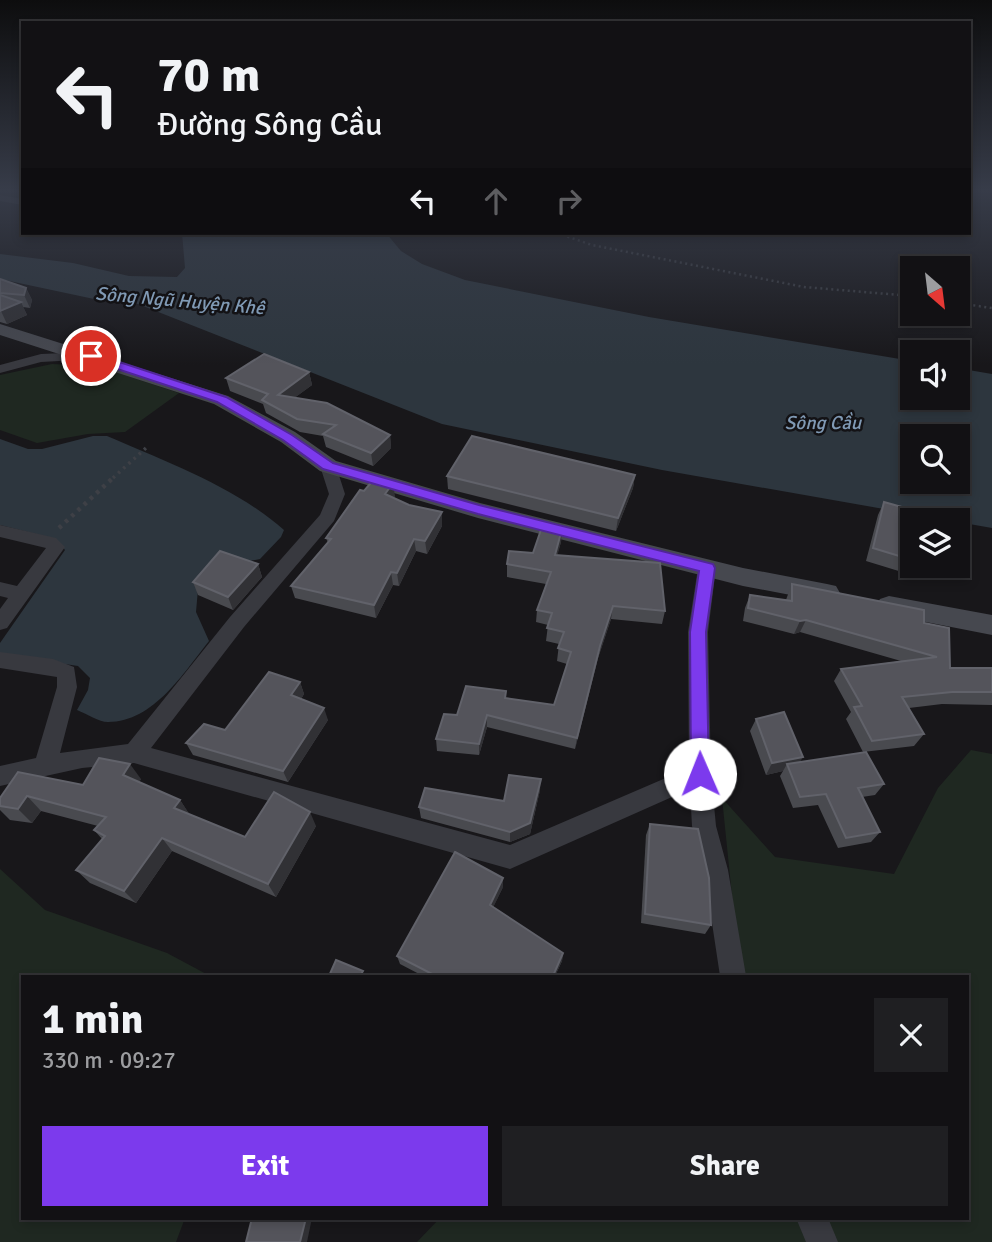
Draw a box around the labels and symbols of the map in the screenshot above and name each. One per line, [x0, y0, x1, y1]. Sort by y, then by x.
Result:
north arrow [900, 256, 970, 326]
water label: Sông Ngũ Huyện Khê [94, 282, 267, 320]
pin [61, 326, 121, 386]
water label: Sông Cầu [785, 411, 863, 435]
position arrow [663, 737, 737, 811]

